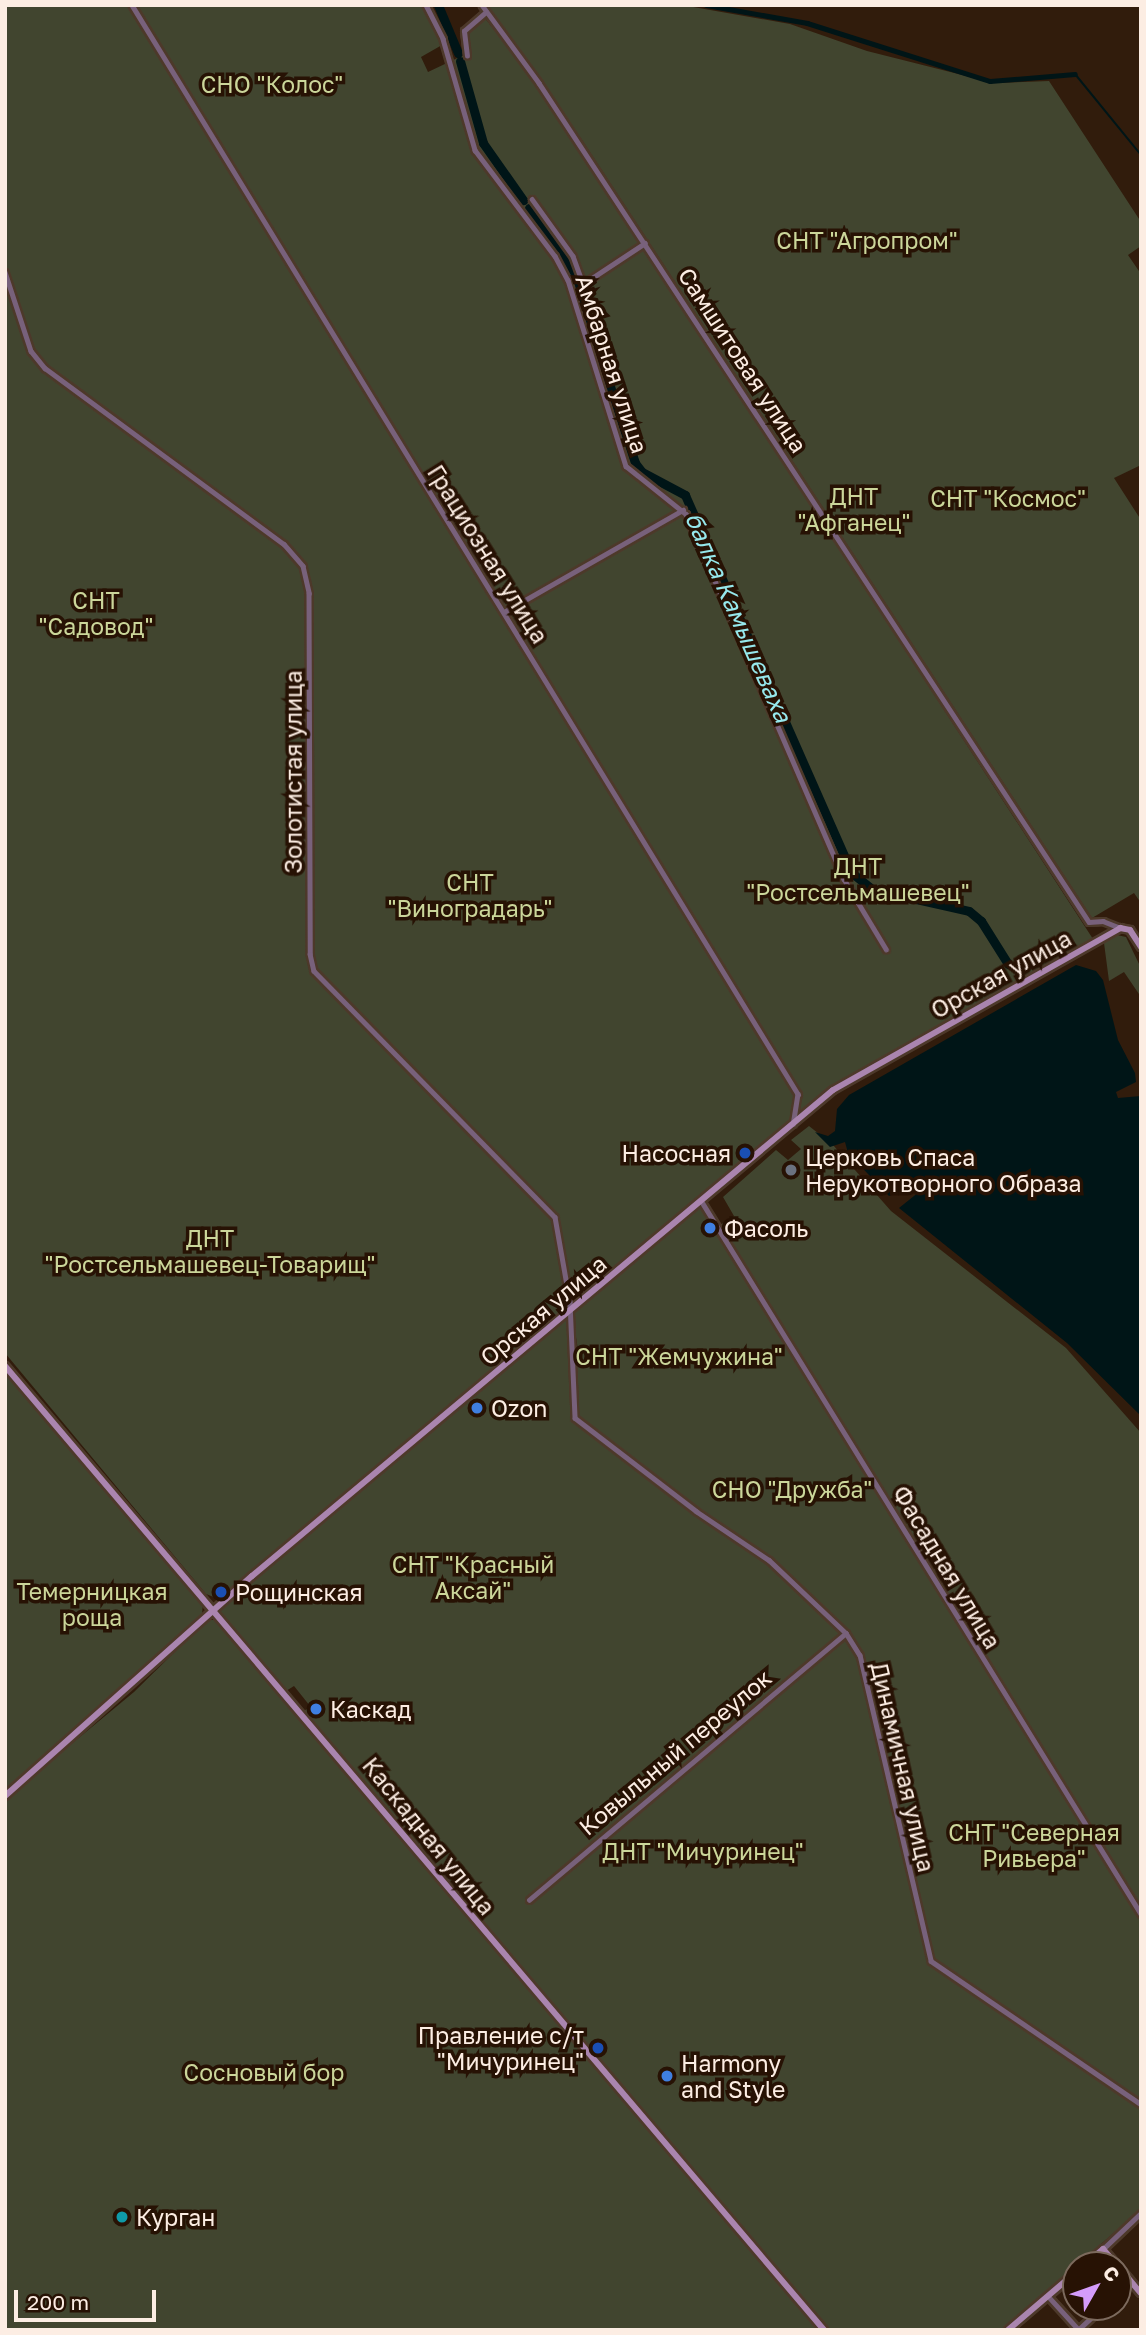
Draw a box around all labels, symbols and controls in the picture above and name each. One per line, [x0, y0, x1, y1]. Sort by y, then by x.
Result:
park label: СНО "Колос" [201, 70, 343, 98]
park label: СНТ "Агропром" [776, 226, 958, 254]
street label: Самшитовая улица [673, 262, 813, 458]
street label: Амбарная улица [570, 271, 654, 457]
street label: Грациозная улица [422, 460, 554, 648]
park label: ДНТ "Афганец" [797, 482, 911, 536]
park label: СНТ "Космос" [930, 484, 1086, 512]
water label: балка Камышеваха [680, 507, 798, 727]
park label: СНТ "Садовод" [39, 586, 153, 640]
street label: Золотистая улица [279, 670, 307, 874]
park label: ДНТ "Ростсельмашевец" [746, 852, 970, 906]
park label: СНТ "Виноградарь" [388, 868, 552, 922]
street label: Орская улица [926, 924, 1076, 1024]
place label: Насосная [622, 1139, 731, 1167]
place label: Церковь Спаса Нерукотворного Образа [805, 1143, 1082, 1197]
marker: Насосная [737, 1145, 753, 1161]
marker: Церковь Спаса Нерукотворного Образа [783, 1162, 799, 1178]
place label: Фасоль [724, 1214, 808, 1242]
marker: Фасоль [702, 1220, 718, 1236]
park label: ДНТ "Ростсельмашевец-Товарищ" [45, 1224, 375, 1278]
street label: Орская улица [474, 1249, 612, 1371]
park label: СНТ "Жемчужина" [575, 1342, 783, 1370]
place label: Ozon [491, 1394, 547, 1422]
marker: Ozon [469, 1400, 485, 1416]
park label: СНО "Дружба" [712, 1475, 872, 1503]
street label: Фасадная улица [887, 1480, 1007, 1654]
park label: СНТ "Красный Аксай" [392, 1550, 554, 1604]
park label: Темерницкая роща [17, 1577, 167, 1631]
place label: Рощинская [235, 1578, 363, 1606]
marker: Рощинская [213, 1584, 229, 1600]
street label: Динамичная улица [865, 1659, 941, 1875]
street label: Ковыльный переулок [573, 1664, 777, 1840]
place label: Каскад [330, 1695, 411, 1723]
marker: Каскад [308, 1701, 324, 1717]
street label: Каскадная улица [357, 1752, 501, 1920]
park label: СНТ "Северная Ривьера" [948, 1818, 1120, 1872]
park label: ДНТ "Мичуринец" [602, 1837, 804, 1865]
place label: Правление с/т "Мичуринец" [418, 2021, 584, 2075]
marker: Правление с/т "Мичуринец" [590, 2040, 606, 2056]
place label: Harmony and Style [681, 2049, 785, 2103]
park label: Сосновый бор [184, 2058, 344, 2086]
marker: Harmony and Style [659, 2068, 675, 2084]
place label: Курган [136, 2203, 215, 2231]
marker: Курган [114, 2209, 130, 2225]
north arrow [1062, 2251, 1132, 2321]
text: С [1099, 2261, 1125, 2286]
scale bar [18, 2276, 159, 2320]
text: 200 m [27, 2289, 89, 2315]

